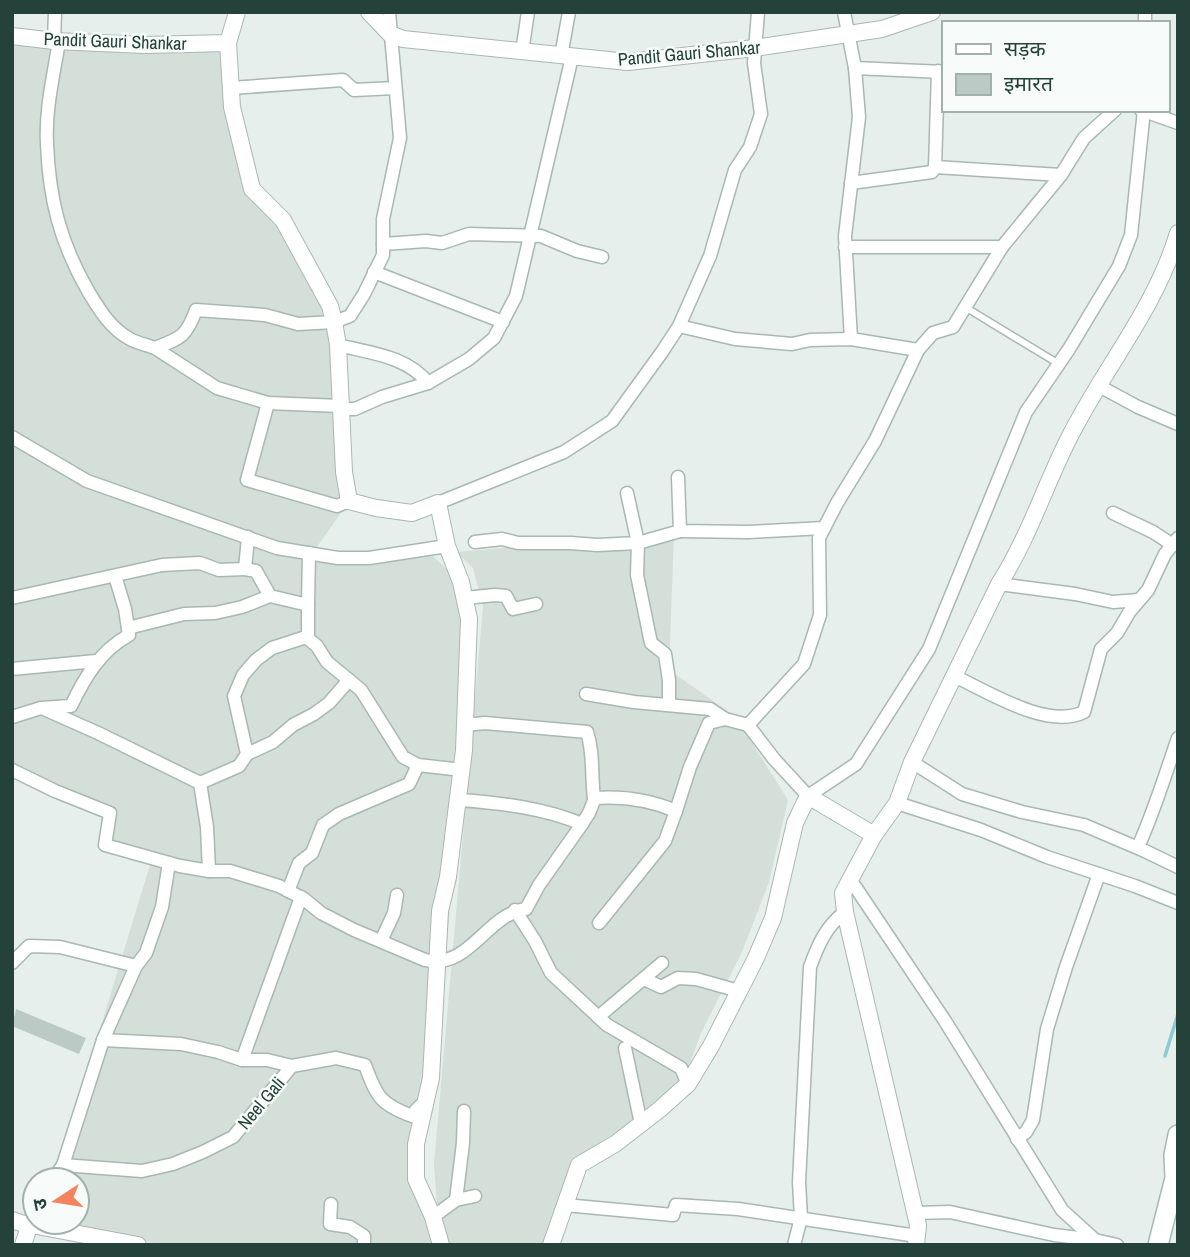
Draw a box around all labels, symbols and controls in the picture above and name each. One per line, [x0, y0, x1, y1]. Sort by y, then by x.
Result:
legend [942, 21, 1169, 112]
street label: Pandit Gauri Shankar [43, 26, 187, 56]
street label: Pandit Gauri Shankar [617, 34, 761, 72]
text: सड़क [1004, 34, 1046, 63]
text: इमारत [1004, 69, 1054, 98]
street label: Neel Gali [232, 1071, 290, 1135]
north arrow [21, 1166, 91, 1236]
text: उ [25, 1196, 53, 1213]

